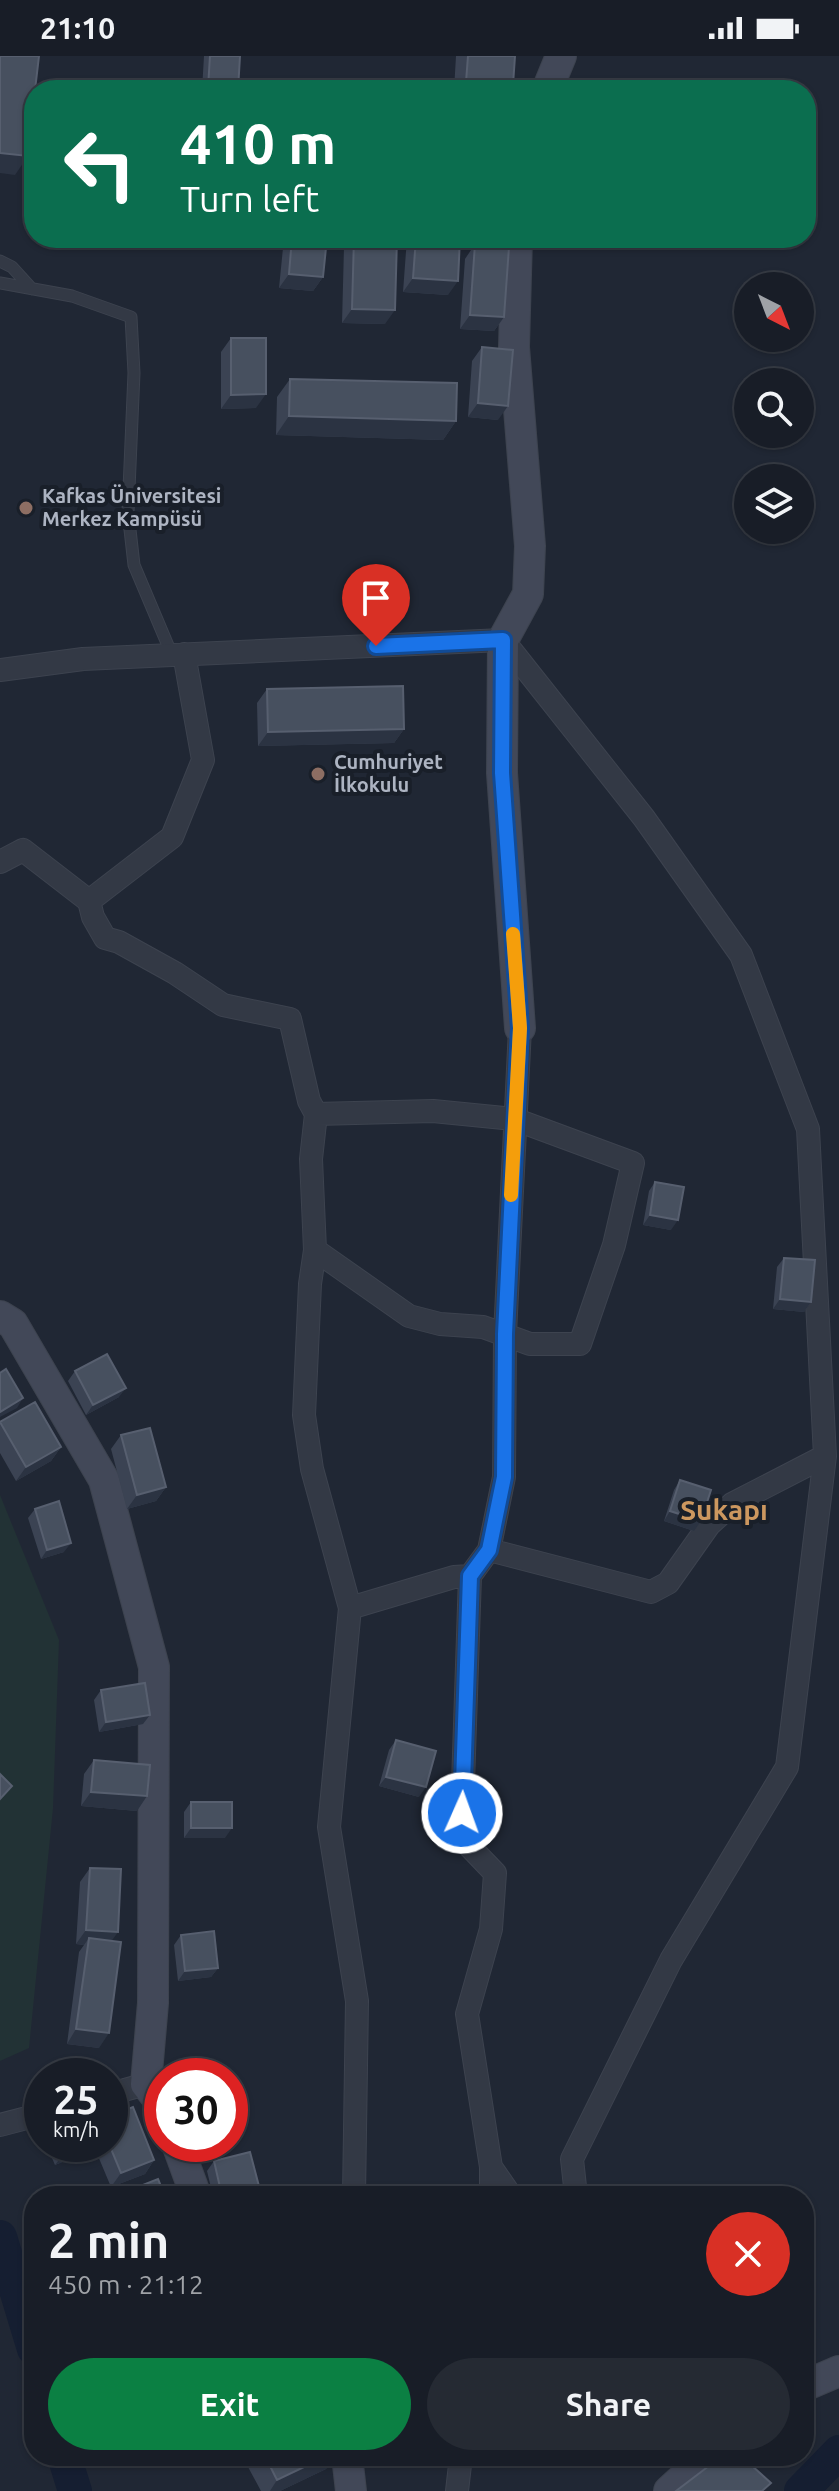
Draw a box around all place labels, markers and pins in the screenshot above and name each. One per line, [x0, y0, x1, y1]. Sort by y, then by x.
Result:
place label: Kafkas Üniversitesi Merkez Kampüsü [42, 484, 221, 530]
marker: Kafkas Üniversitesi Merkez Kampüsü [17, 499, 35, 517]
pin [342, 564, 410, 646]
place label: Cumhuriyet İlkokulu [334, 750, 443, 796]
marker: Cumhuriyet İlkokulu [309, 765, 327, 783]

